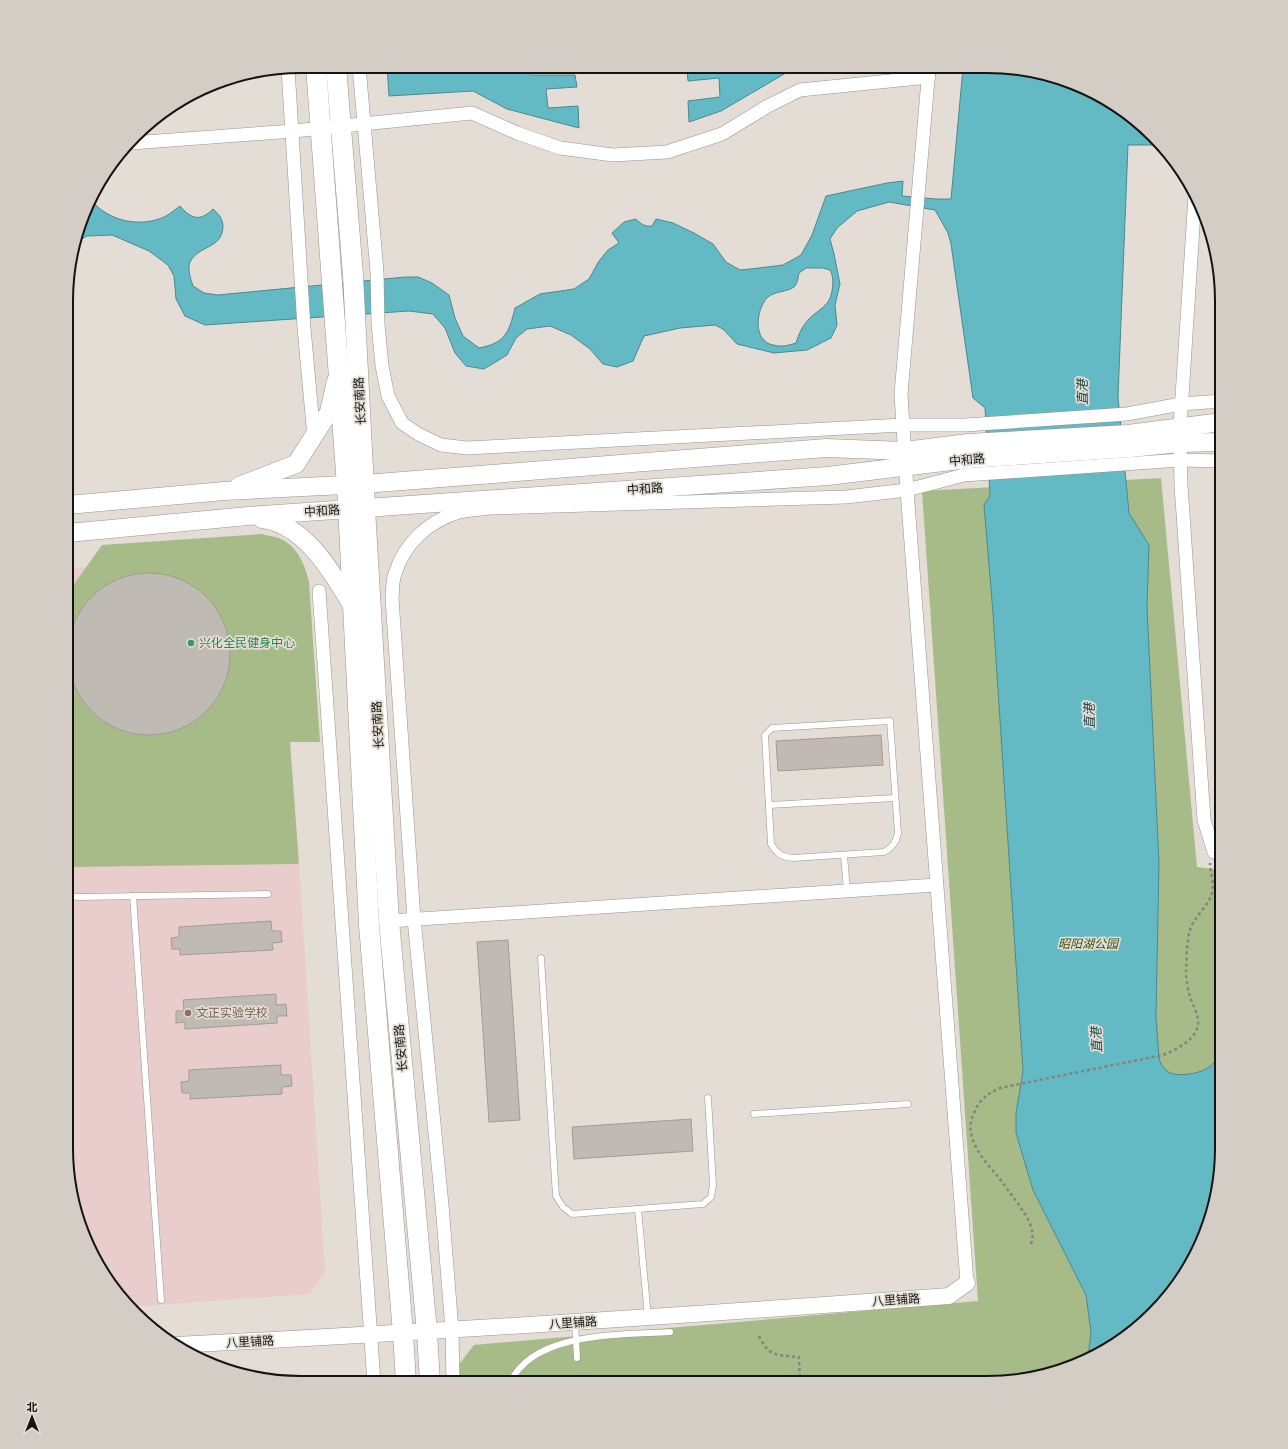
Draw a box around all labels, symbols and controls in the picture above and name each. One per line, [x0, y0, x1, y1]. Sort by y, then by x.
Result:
street label: 长安南路 [350, 377, 368, 425]
water label: 直港 [1073, 377, 1090, 405]
street label: 中和路 [948, 449, 986, 469]
street label: 中和路 [626, 479, 663, 497]
street label: 中和路 [303, 501, 340, 519]
place label: 兴化全民健身中心 [199, 634, 295, 650]
marker: 兴化全民健身中心 [186, 638, 196, 648]
street label: 长安南路 [368, 701, 386, 749]
water label: 直港 [1080, 701, 1097, 729]
park label: 昭阳湖公园 [1058, 935, 1120, 951]
place label: 文正实验学校 [196, 1004, 268, 1020]
marker: 文正实验学校 [183, 1008, 193, 1018]
street label: 长安南路 [390, 1023, 410, 1073]
water label: 直港 [1086, 1025, 1105, 1053]
street label: 八里铺路 [871, 1289, 920, 1309]
street label: 八里铺路 [548, 1312, 597, 1332]
street label: 八里铺路 [226, 1332, 274, 1350]
north arrow [12, 1397, 52, 1437]
text: 北 [27, 1399, 38, 1414]

